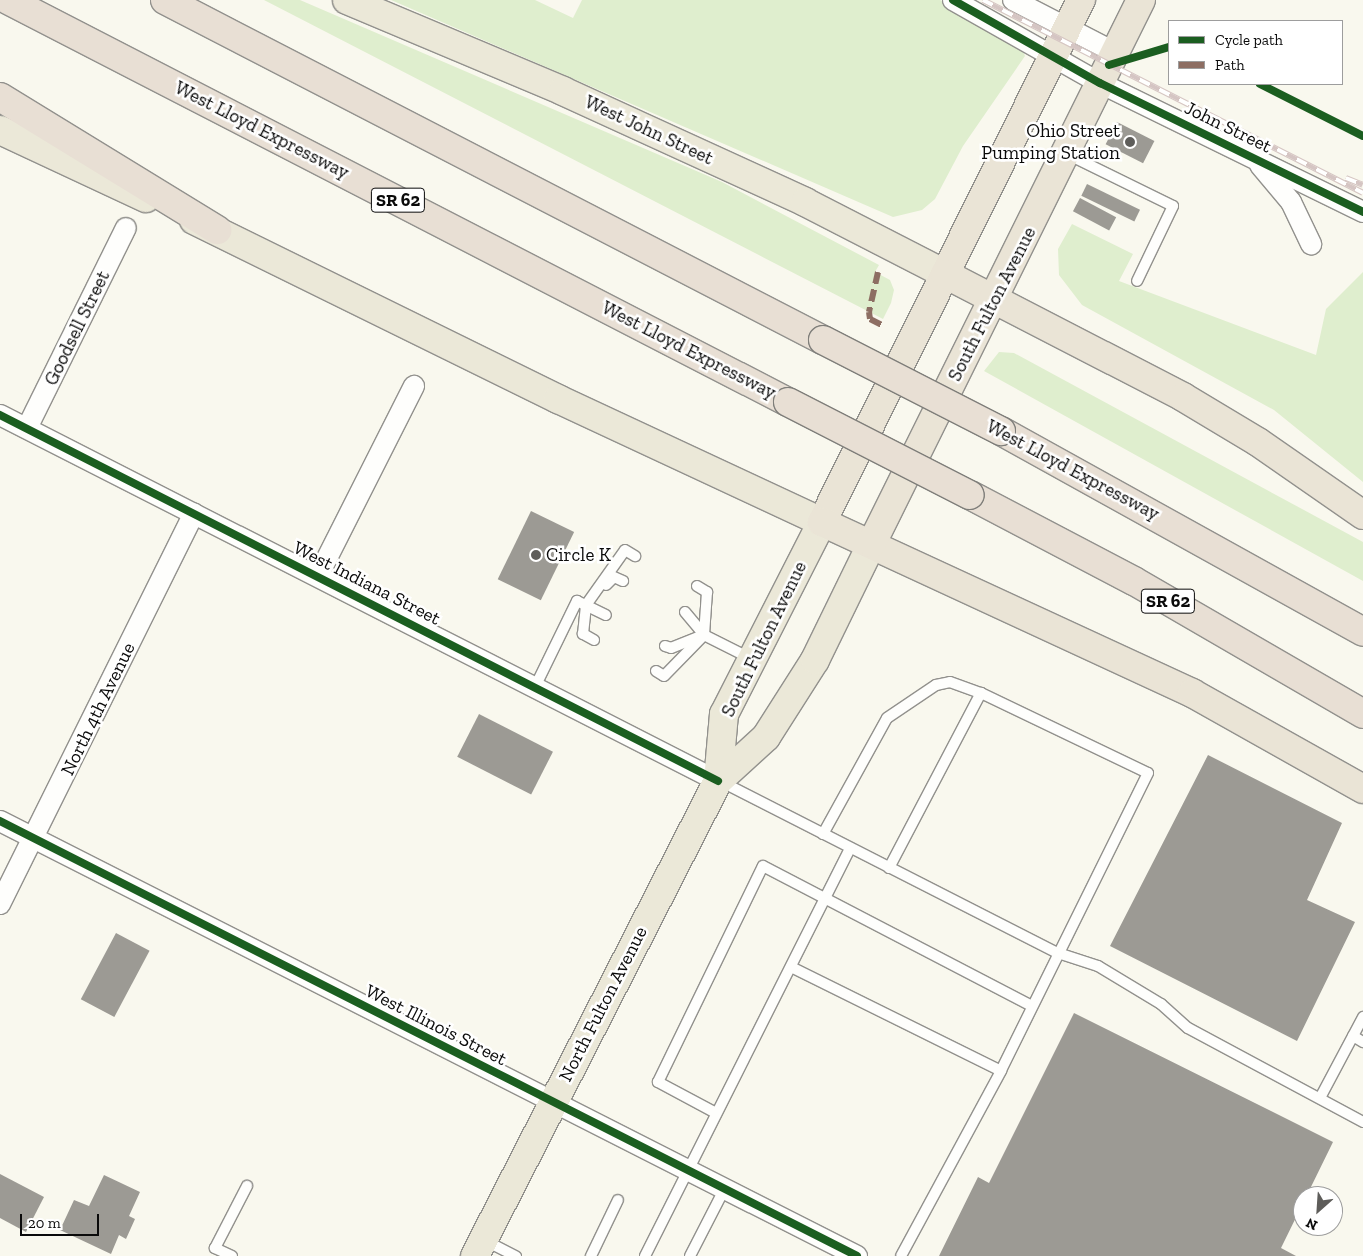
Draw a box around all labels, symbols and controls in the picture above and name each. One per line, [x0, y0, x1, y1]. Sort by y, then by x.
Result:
legend [1168, 20, 1343, 85]
text: Cycle path [1215, 31, 1283, 49]
text: Path [1215, 56, 1245, 74]
street label: West Lloyd Expressway [171, 76, 353, 184]
street label: West John Street [581, 90, 717, 170]
street label: John Street [1181, 96, 1275, 158]
place label: Ohio Street Pumping Station [981, 120, 1120, 164]
marker: Ohio Street Pumping Station [1124, 136, 1136, 148]
road number: SR 62 [370, 184, 426, 216]
street label: South Fulton Avenue [943, 223, 1041, 385]
street label: Goodsell Street [39, 267, 115, 389]
street label: West Lloyd Expressway [598, 296, 780, 404]
street label: West Lloyd Expressway [983, 415, 1163, 525]
street label: West Indiana Street [290, 536, 444, 630]
place label: Circle K [546, 544, 611, 566]
marker: Circle K [530, 549, 542, 561]
street label: South Fulton Avenue [716, 557, 812, 721]
road number: SR 62 [1140, 586, 1196, 616]
street label: North 4th Avenue [56, 638, 140, 780]
street label: North Fulton Avenue [554, 922, 652, 1086]
street label: West Illinois Street [361, 980, 511, 1070]
north arrow [1293, 1186, 1343, 1236]
scale bar [22, 1204, 101, 1236]
text: 20 m [28, 1214, 61, 1232]
text: N [1303, 1214, 1320, 1234]

